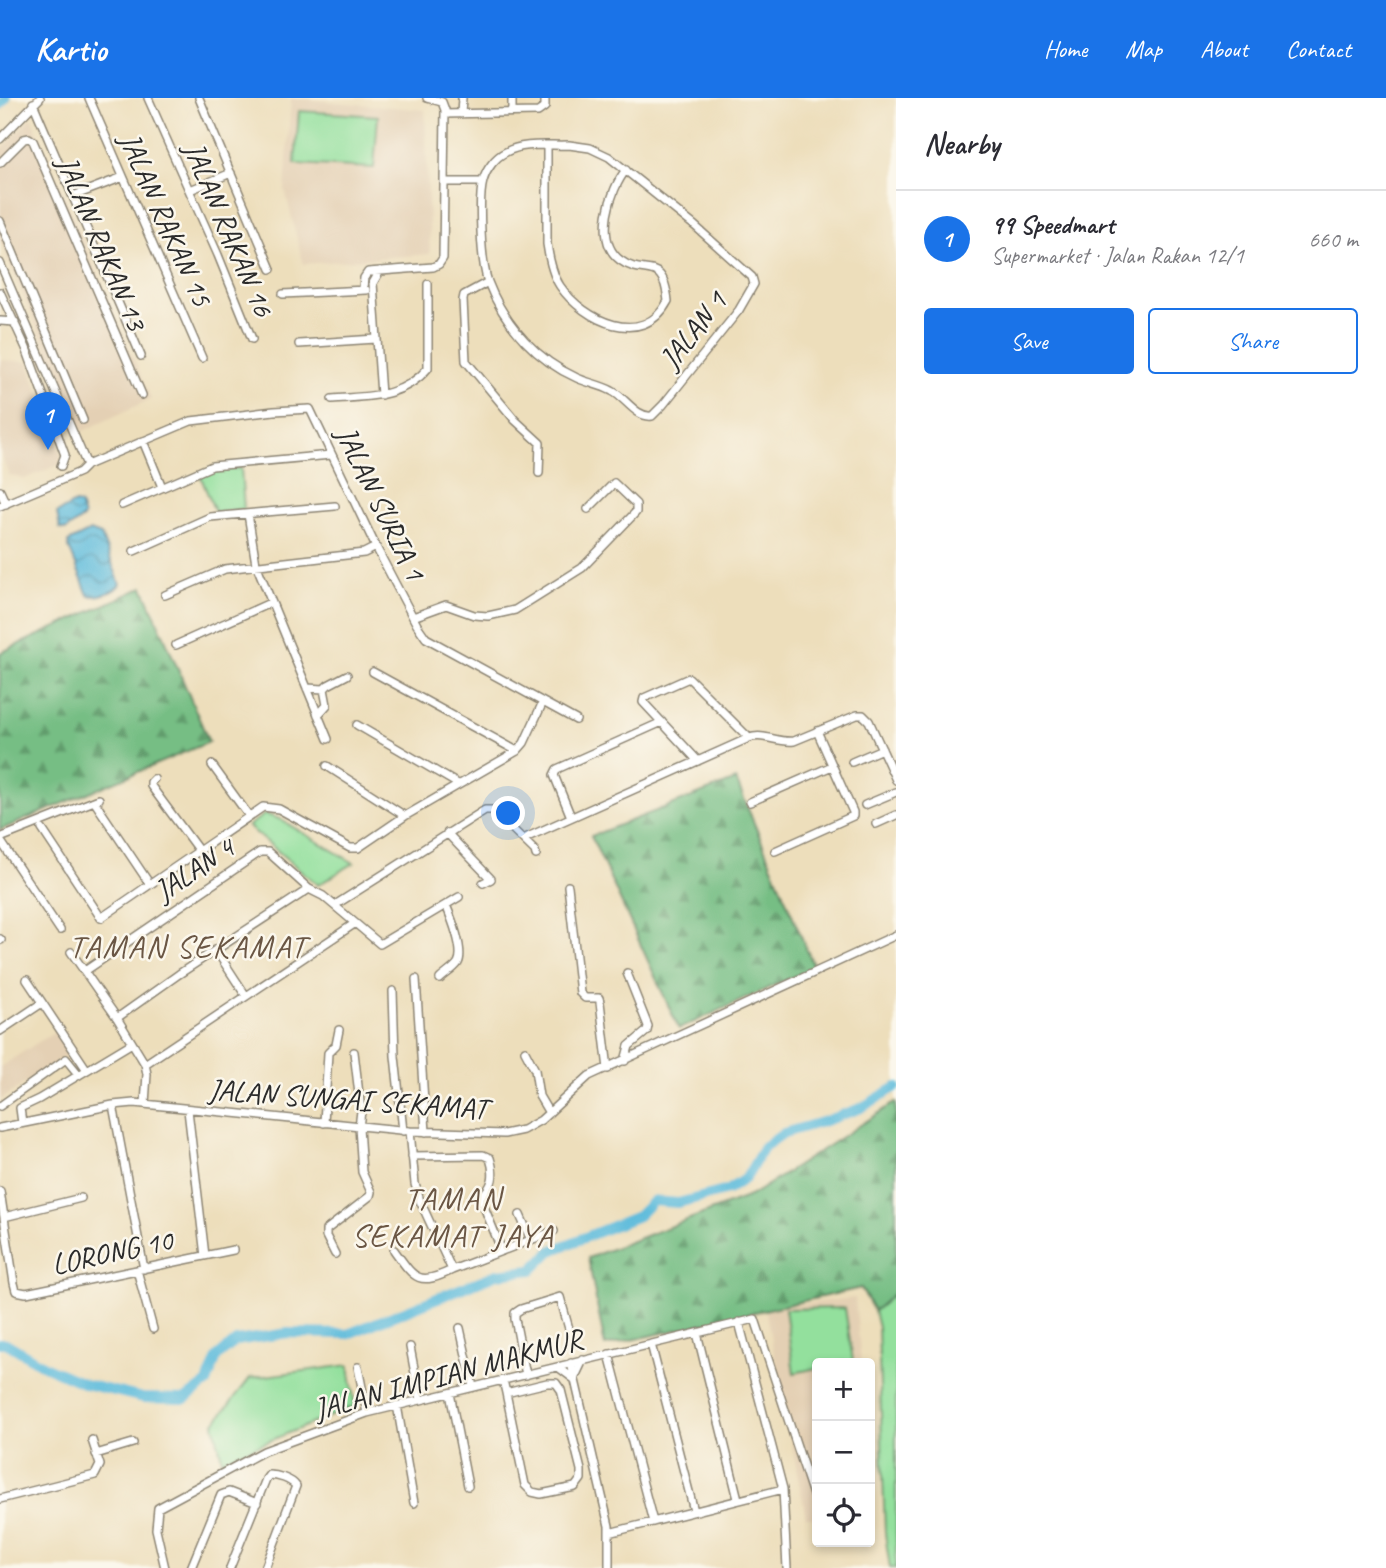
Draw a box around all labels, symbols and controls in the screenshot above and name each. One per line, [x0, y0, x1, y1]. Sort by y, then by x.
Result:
text: Kartio [35, 28, 106, 70]
text: Home [1044, 34, 1087, 64]
text: Map [1125, 34, 1162, 64]
text: About [1200, 34, 1248, 64]
text: Contact [1286, 34, 1351, 64]
street label: JALAN RAKAN 15 [110, 125, 222, 313]
text: Nearby [924, 125, 1000, 163]
street label: JALAN RAKAN 16 [174, 134, 283, 323]
street label: JALAN RAKAN 13 [47, 148, 157, 338]
text: 99 Speedmart [991, 208, 1114, 241]
text: 1 [942, 225, 952, 254]
text: 660 m [1309, 225, 1358, 254]
text: Supermarket · Jalan Rakan 12/1 [991, 241, 1244, 270]
street label: JALAN 1 [650, 282, 736, 378]
button: Save [924, 308, 1134, 374]
button: Share [1148, 308, 1358, 374]
pin: 1 [25, 392, 71, 450]
street label: JALAN SURIA 1 [327, 418, 435, 588]
your location [491, 796, 525, 830]
street label: JALAN 4 [145, 827, 243, 911]
district label: TAMAN SEKAMAT [69, 926, 311, 967]
street label: JALAN SUNGAI SEKAMAT [205, 1070, 495, 1128]
district label: TAMAN SEKAMAT JAYA [352, 1178, 554, 1256]
street label: LORONG 10 [48, 1220, 178, 1283]
street label: JALAN IMPIAN MAKMUR [308, 1319, 590, 1429]
map controls [812, 1358, 875, 1547]
button: + [812, 1358, 875, 1421]
button: − [812, 1421, 875, 1484]
button: locate [812, 1484, 875, 1547]

